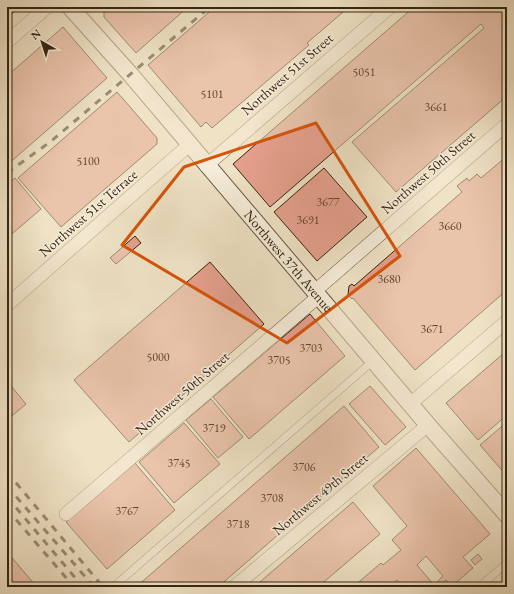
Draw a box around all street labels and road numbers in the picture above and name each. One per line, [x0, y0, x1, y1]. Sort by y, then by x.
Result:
street label: Northwest 51st Street [237, 29, 337, 119]
street label: Northwest 50th Street [377, 126, 479, 218]
street label: Northwest 51st Terrace [35, 165, 141, 261]
street label: Northwest 37th Avenue [240, 206, 337, 316]
street label: Northwest 50th Street [131, 347, 233, 439]
street label: Northwest 49th Street [269, 448, 372, 539]

